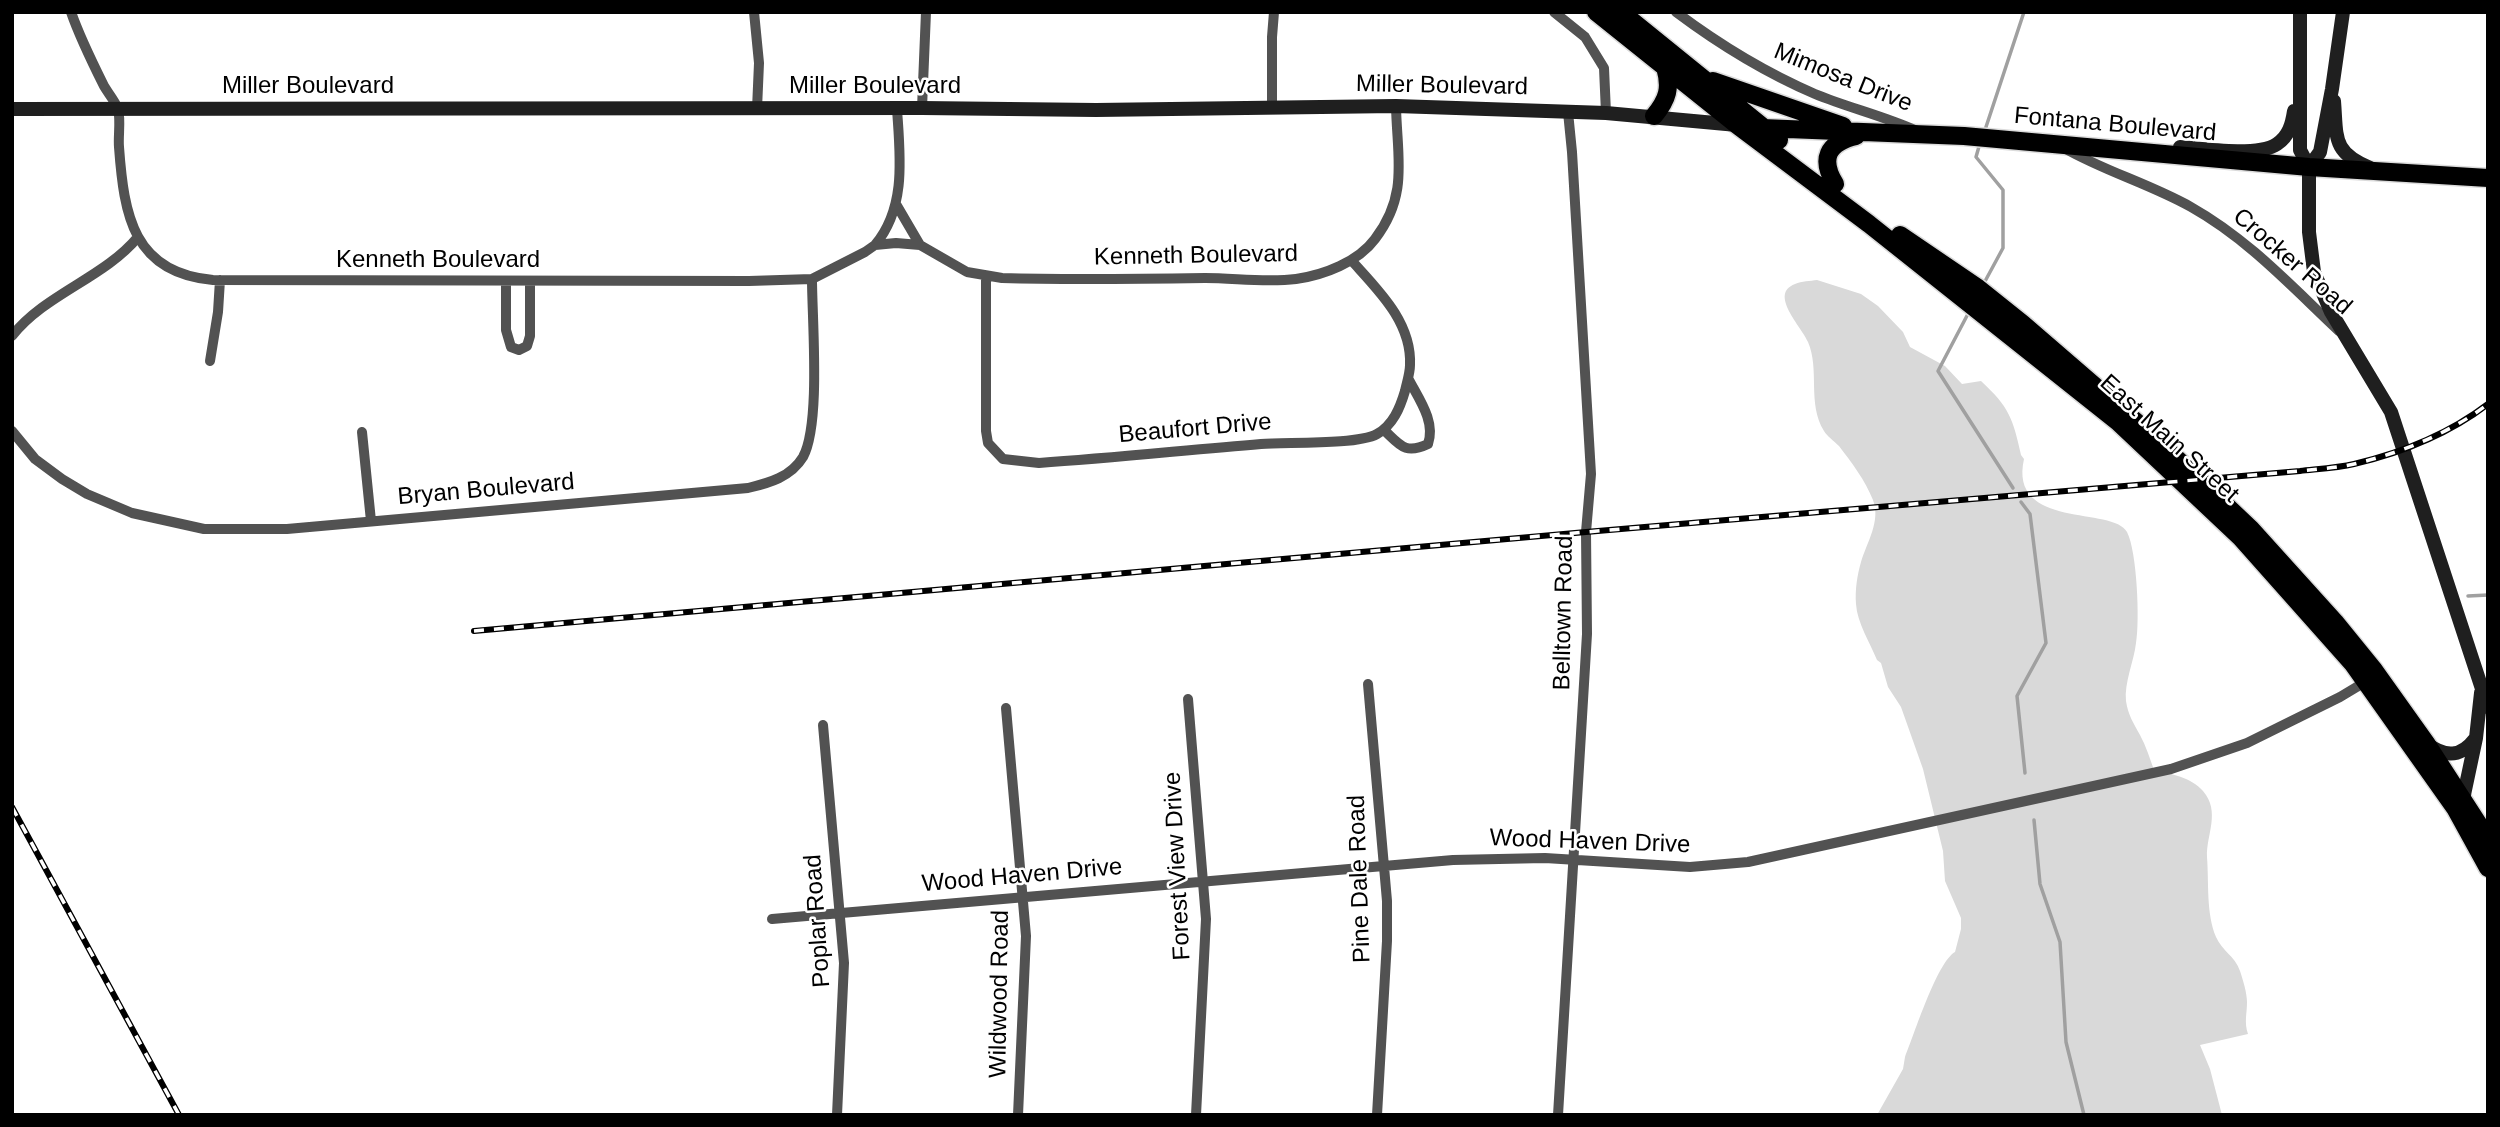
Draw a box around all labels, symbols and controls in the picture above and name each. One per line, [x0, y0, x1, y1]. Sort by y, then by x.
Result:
street label: Mimosa Drive [1770, 37, 1916, 119]
street label: Miller Boulevard [1356, 70, 1528, 102]
street label: Miller Boulevard [222, 72, 394, 100]
street label: Miller Boulevard [789, 72, 961, 100]
street label: Fontana Boulevard [2013, 102, 2217, 148]
street label: Crocker Road [2227, 203, 2357, 321]
street label: Kenneth Boulevard [1094, 240, 1298, 272]
street label: Kenneth Boulevard [336, 246, 540, 274]
street label: East Main Street [2093, 369, 2245, 509]
street label: Beaufort Drive [1117, 408, 1273, 450]
street label: Bryan Boulevard [396, 468, 576, 512]
street label: Belltown Road [1548, 535, 1580, 691]
street label: Forest View Drive [1159, 771, 1197, 961]
street label: Pine Dale Road [1343, 794, 1377, 964]
street label: Wood Haven Drive [1489, 824, 1691, 860]
street label: Poplar Road [799, 853, 837, 989]
street label: Wood Haven Drive [921, 853, 1123, 899]
street label: Wildwood Road [984, 910, 1016, 1078]

